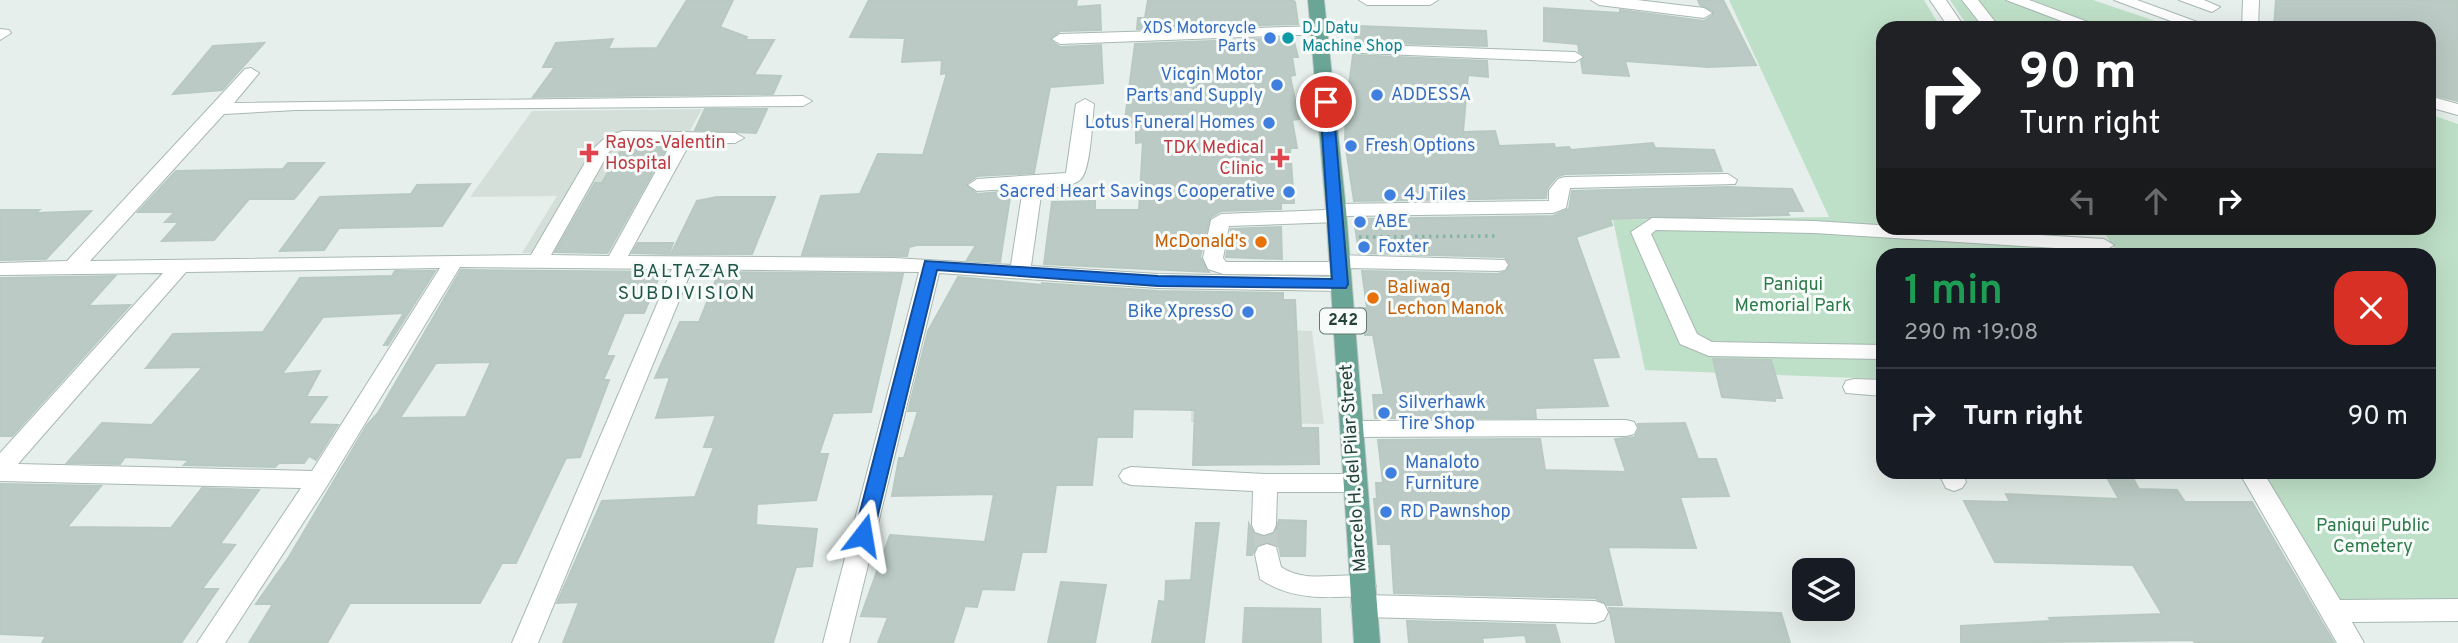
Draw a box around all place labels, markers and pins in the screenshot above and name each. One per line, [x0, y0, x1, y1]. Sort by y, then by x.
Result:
place label: XDS Motorcycle Parts [1143, 19, 1256, 57]
place label: DJ Datu Machine Shop [1302, 19, 1402, 57]
marker: XDS Motorcycle Parts [1262, 30, 1278, 46]
marker: DJ Datu Machine Shop [1280, 30, 1296, 46]
place label: Vicgin Motor Parts and Supply [1126, 64, 1263, 108]
pin [1296, 72, 1356, 132]
marker: Vicgin Motor Parts and Supply [1269, 77, 1285, 93]
place label: ADDESSA [1391, 84, 1471, 107]
marker: ADDESSA [1369, 87, 1385, 103]
place label: Lotus Funeral Homes [1085, 112, 1255, 135]
marker: Lotus Funeral Homes [1261, 115, 1277, 131]
place label: Rayos-Valentin Hospital [605, 132, 726, 176]
place label: Fresh Options [1365, 135, 1475, 158]
place label: TDK Medical Clinic [1163, 137, 1264, 181]
marker: Fresh Options [1343, 138, 1359, 154]
marker: Rayos-Valentin Hospital [579, 143, 599, 163]
marker: TDK Medical Clinic [1270, 148, 1290, 168]
place label: Sacred Heart Savings Cooperative [999, 181, 1275, 204]
marker: Sacred Heart Savings Cooperative [1281, 184, 1297, 200]
place label: 4J Tiles [1404, 184, 1466, 207]
marker: 4J Tiles [1382, 187, 1398, 203]
place label: ABE [1374, 211, 1408, 234]
marker: ABE [1352, 214, 1368, 230]
place label: McDonald's [1155, 231, 1247, 254]
marker: McDonald's [1253, 234, 1269, 250]
place label: Foxter [1378, 236, 1429, 259]
marker: Foxter [1356, 239, 1372, 255]
place label: Baliwag Lechon Manok [1387, 277, 1504, 321]
marker: Baliwag Lechon Manok [1365, 290, 1381, 306]
place label: Bike XpressO [1128, 301, 1234, 324]
marker: Bike XpressO [1240, 304, 1256, 320]
place label: Silverhawk Tire Shop [1398, 392, 1486, 436]
marker: Silverhawk Tire Shop [1376, 405, 1392, 421]
place label: Manaloto Furniture [1405, 452, 1480, 496]
marker: Manaloto Furniture [1383, 465, 1399, 481]
place label: RD Pawnshop [1400, 501, 1511, 524]
marker: RD Pawnshop [1378, 504, 1394, 520]

